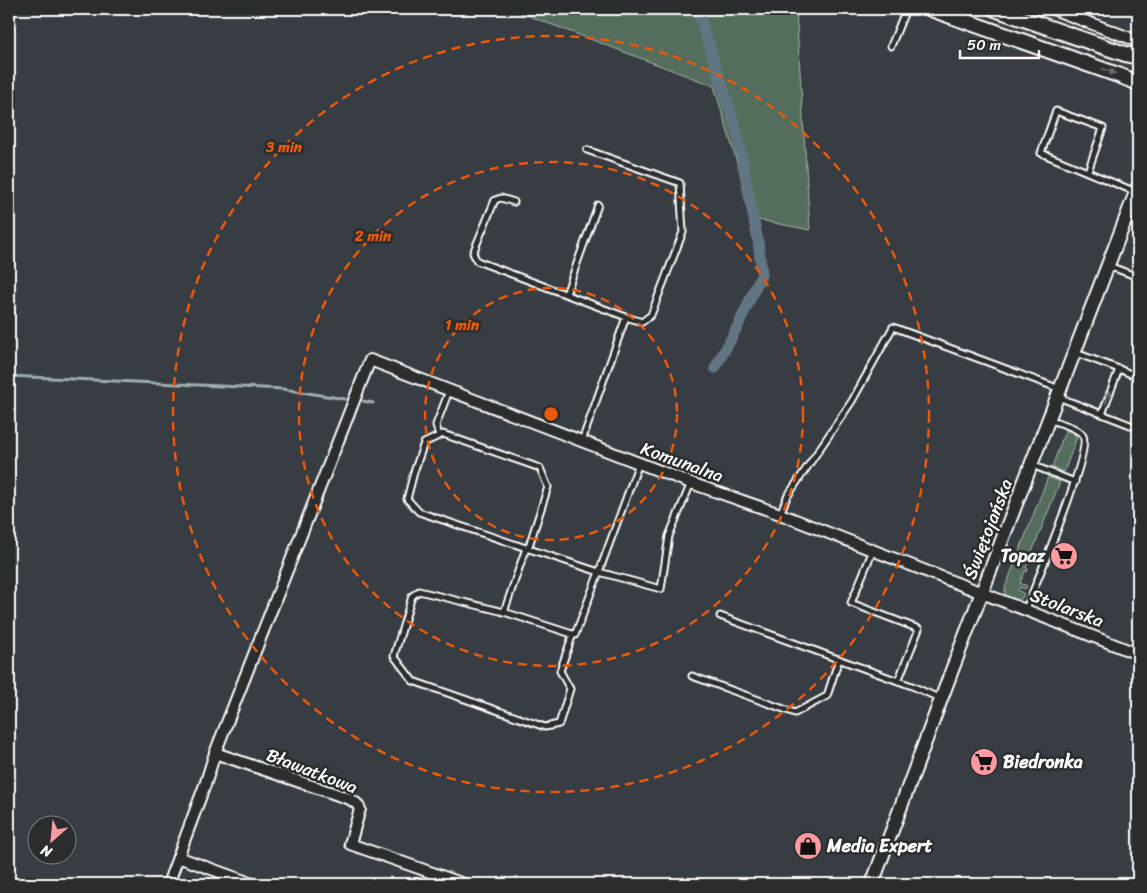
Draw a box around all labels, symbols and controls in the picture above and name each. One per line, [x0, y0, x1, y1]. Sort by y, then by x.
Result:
scale bar [960, 28, 1038, 60]
text: 50 m [967, 32, 1002, 58]
one-way arrow [1102, 68, 1117, 75]
text: 3 min [265, 134, 303, 160]
text: 2 min [354, 223, 392, 249]
text: 1 min [445, 312, 480, 338]
one-way arrow [1105, 390, 1113, 404]
centre of rings [542, 405, 560, 423]
street label: Komunalna [636, 432, 728, 492]
street label: Świętojańska [954, 474, 1022, 584]
place label: Topaz [1000, 540, 1046, 572]
supermarket icon: Topaz [1049, 541, 1079, 571]
street label: Stolarska [1025, 579, 1109, 637]
street label: Bławatkowa [262, 739, 362, 803]
place label: Biedronka [1003, 746, 1083, 778]
supermarket icon: Biedronka [969, 747, 999, 777]
north arrow [28, 816, 78, 866]
place label: Media Expert [826, 830, 932, 862]
shop icon: Media Expert [793, 831, 823, 861]
text: N [36, 838, 57, 865]

